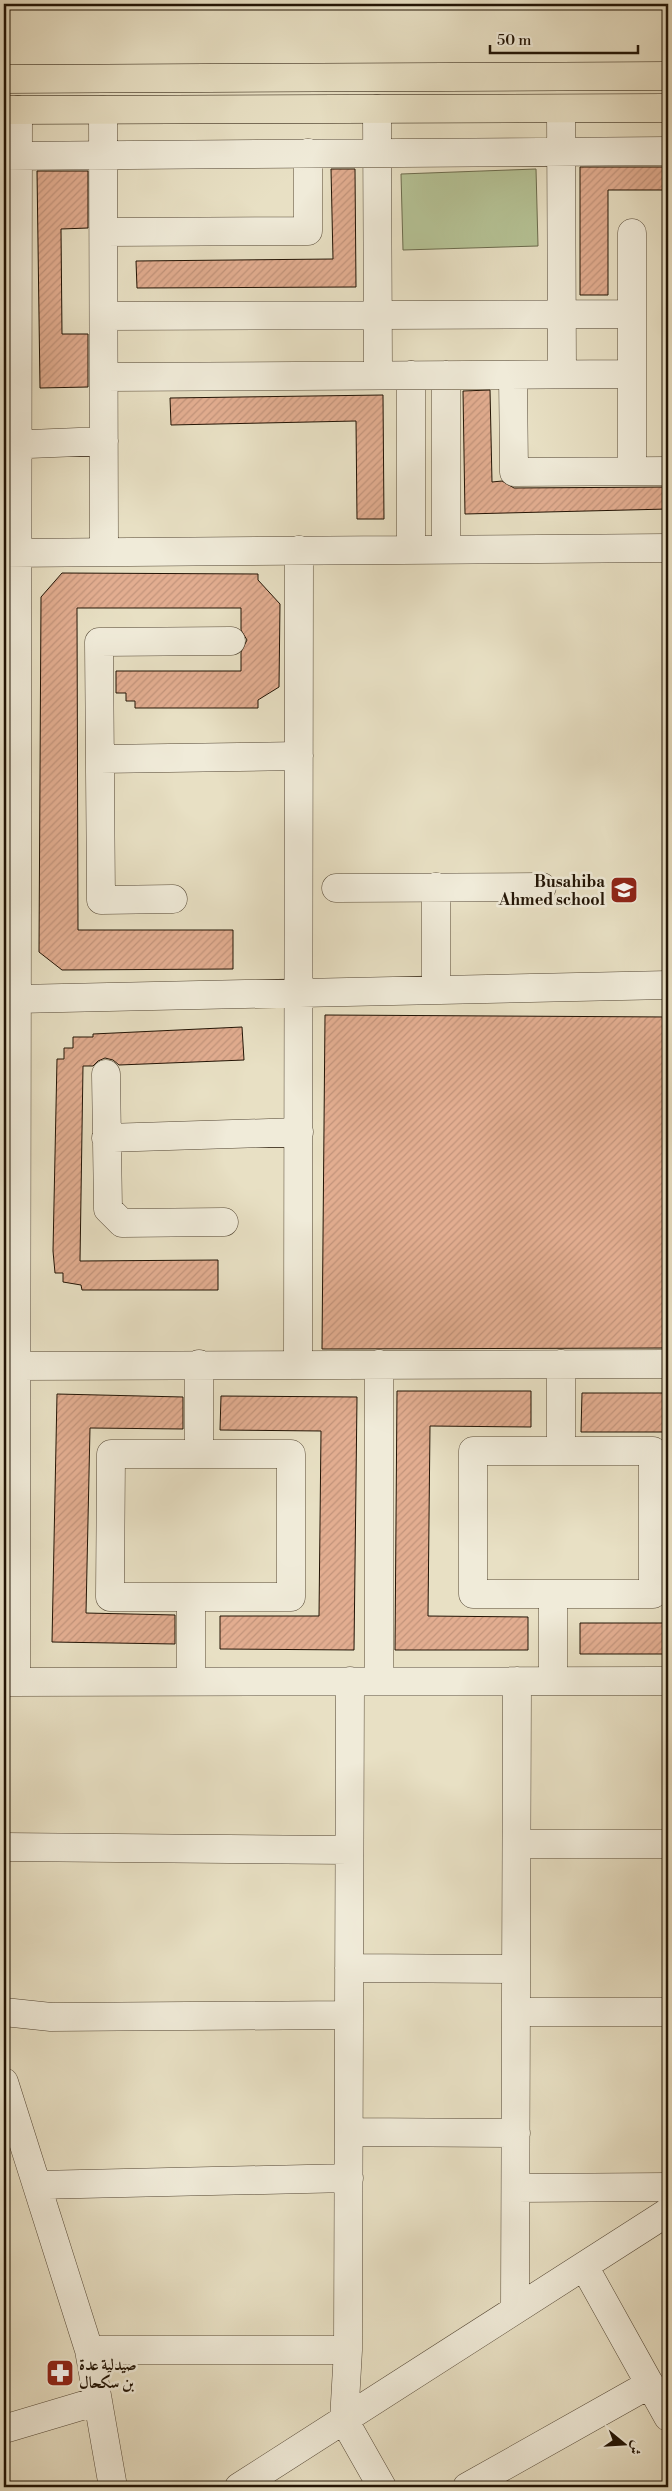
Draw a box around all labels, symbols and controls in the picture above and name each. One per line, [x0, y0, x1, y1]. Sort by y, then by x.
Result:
scale bar [490, 22, 637, 54]
text: 50 m [497, 31, 531, 50]
place label: Busahiba Ahmed school [498, 872, 606, 910]
school or university icon: Busahiba Ahmed school [609, 875, 639, 905]
place label: صيدلية عدة بن سكحال [79, 2355, 137, 2393]
pharmacy icon: صيدلية عدة بن سكحال [45, 2358, 75, 2388]
north arrow [600, 2418, 650, 2468]
text: ش [625, 2438, 646, 2457]

